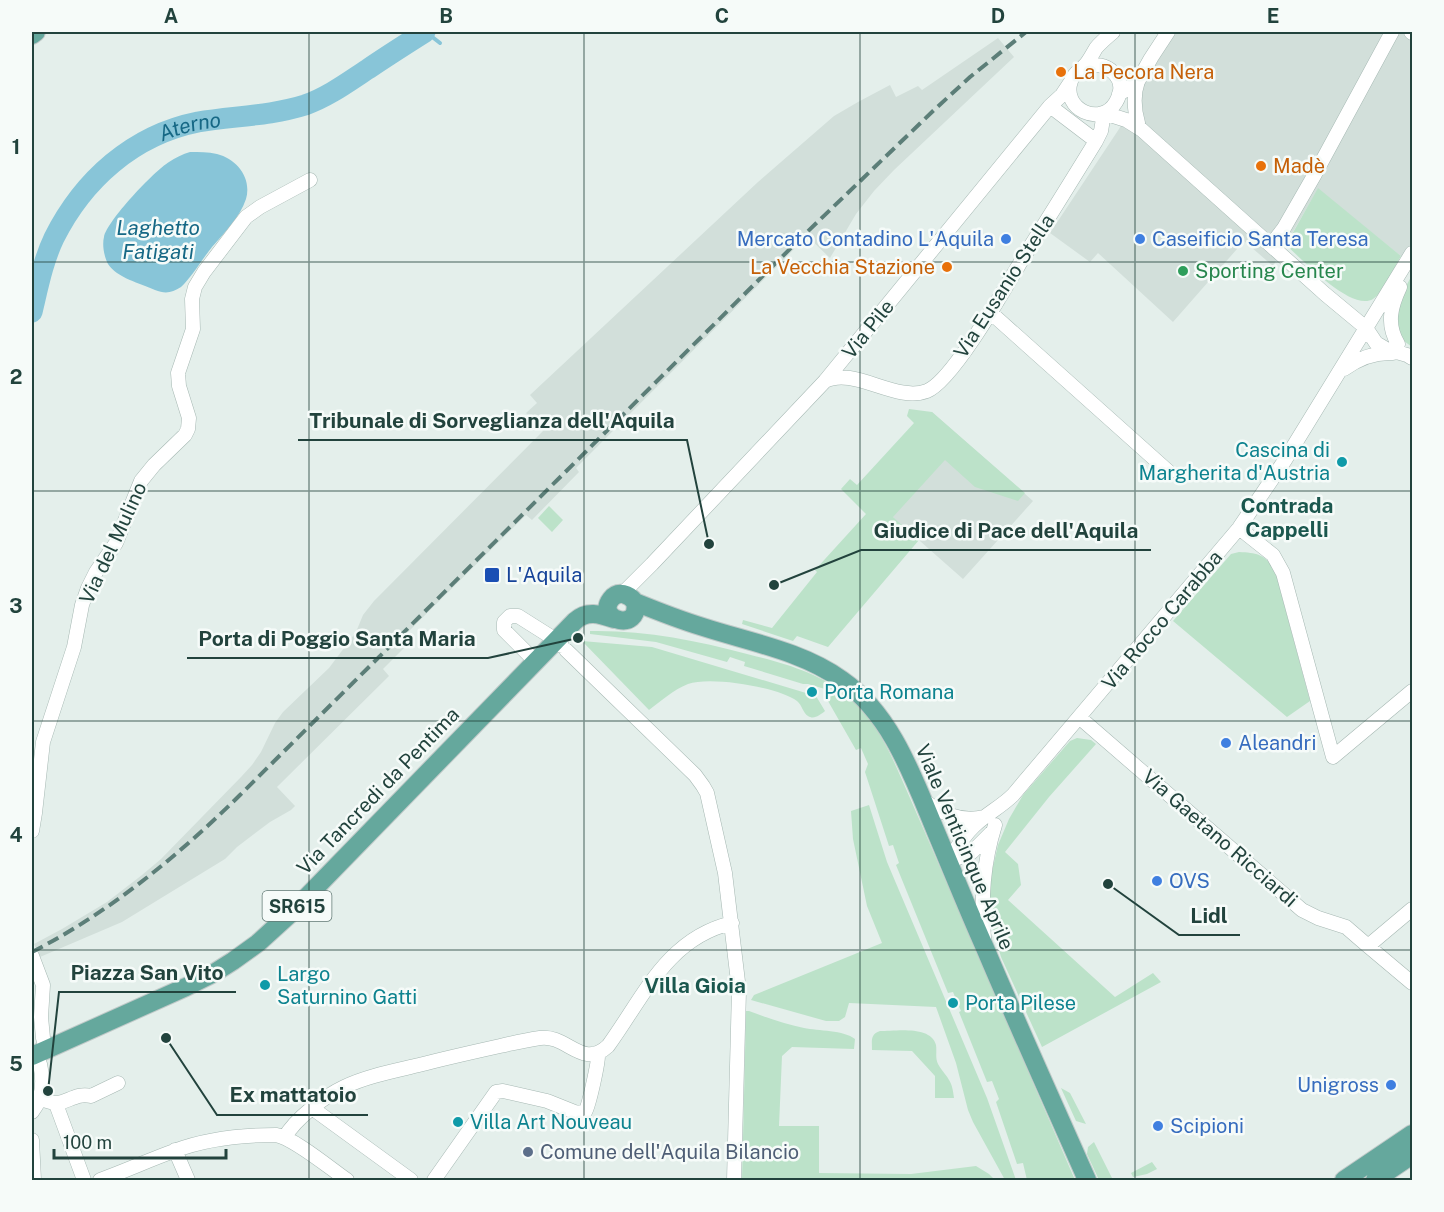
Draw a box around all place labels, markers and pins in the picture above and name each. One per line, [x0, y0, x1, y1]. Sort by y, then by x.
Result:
place label: La Pecora Nera [1073, 60, 1214, 84]
marker: La Pecora Nera [1054, 65, 1068, 79]
place label: Madè [1273, 154, 1325, 178]
marker: Madè [1254, 159, 1268, 173]
place label: Mercato Contadino L'Aquila [737, 227, 994, 251]
place label: Caseificio Santa Teresa [1152, 227, 1369, 251]
marker: Mercato Contadino L'Aquila [999, 232, 1013, 246]
marker: Caseificio Santa Teresa [1133, 232, 1147, 246]
place label: La Vecchia Stazione [750, 255, 935, 279]
place label: Sporting Center [1195, 259, 1344, 283]
marker: La Vecchia Stazione [940, 260, 954, 274]
marker: Sporting Center [1176, 264, 1190, 278]
callout: Tribunale di Sorveglianza dell'Aquila [298, 401, 687, 440]
place label: Cascina di Margherita d'Austria [1138, 438, 1330, 485]
marker: Cascina di Margherita d'Austria [1335, 455, 1349, 469]
callout: Giudice di Pace dell'Aquila [861, 511, 1151, 550]
place label: L'Aquila [506, 563, 582, 587]
marker: L'Aquila [483, 566, 501, 584]
callout: Porta di Poggio Santa Maria [187, 619, 488, 658]
place label: Porta Romana [824, 680, 954, 704]
marker: Porta Romana [805, 685, 819, 699]
place label: Aleandri [1238, 731, 1316, 755]
marker: Aleandri [1219, 736, 1233, 750]
place label: OVS [1169, 869, 1210, 893]
marker: OVS [1150, 874, 1164, 888]
callout: Lidl [1179, 896, 1240, 935]
callout: Piazza San Vito [59, 953, 236, 992]
place label: Largo Saturnino Gatti [277, 962, 417, 1009]
marker: Largo Saturnino Gatti [258, 978, 272, 992]
place label: Porta Pilese [965, 991, 1076, 1015]
marker: Porta Pilese [946, 996, 960, 1010]
place label: Unigross [1297, 1073, 1379, 1097]
callout: Ex mattatoio [217, 1076, 368, 1115]
marker: Unigross [1384, 1078, 1398, 1092]
place label: Villa Art Nouveau [470, 1110, 632, 1134]
place label: Scipioni [1170, 1114, 1244, 1138]
marker: Villa Art Nouveau [451, 1115, 465, 1129]
marker: Scipioni [1151, 1119, 1165, 1133]
place label: Comune dell'Aquila Bilancio [540, 1140, 799, 1164]
marker: Comune dell'Aquila Bilancio [521, 1145, 535, 1159]

